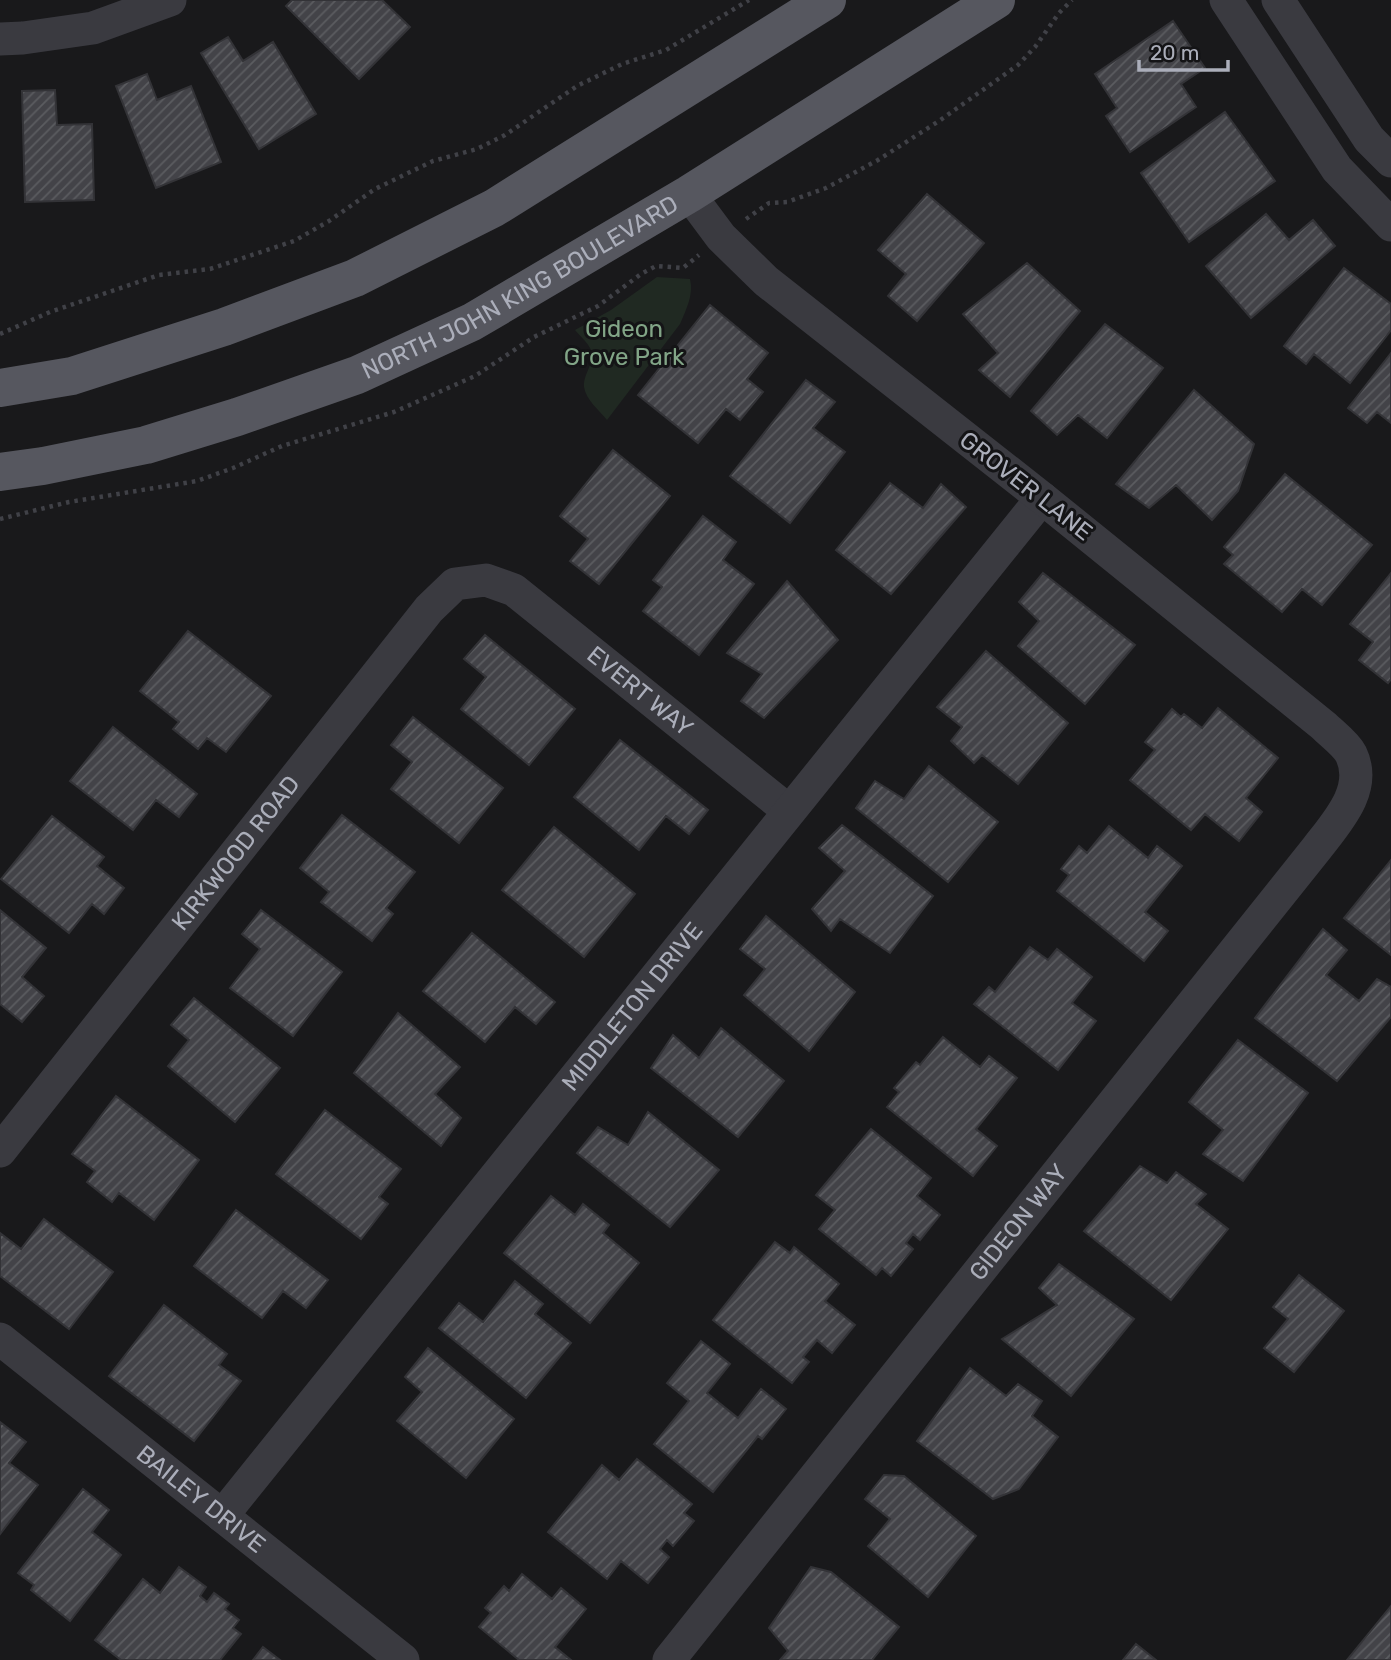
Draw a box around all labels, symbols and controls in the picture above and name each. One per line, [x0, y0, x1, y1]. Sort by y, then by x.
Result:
scale bar [1139, 28, 1228, 72]
text: 20 m [1150, 40, 1199, 65]
street label: NORTH JOHN KING BOULEVARD [357, 190, 683, 385]
park label: Gideon Grove Park [564, 315, 685, 371]
street label: GROVER LANE [954, 426, 1098, 546]
street label: EVERT WAY [582, 640, 698, 742]
street label: KIRKWOOD ROAD [166, 770, 306, 936]
street label: MIDDLETON DRIVE [556, 917, 708, 1097]
street label: GIDEON WAY [963, 1159, 1073, 1286]
street label: BAILEY DRIVE [131, 1439, 271, 1559]

